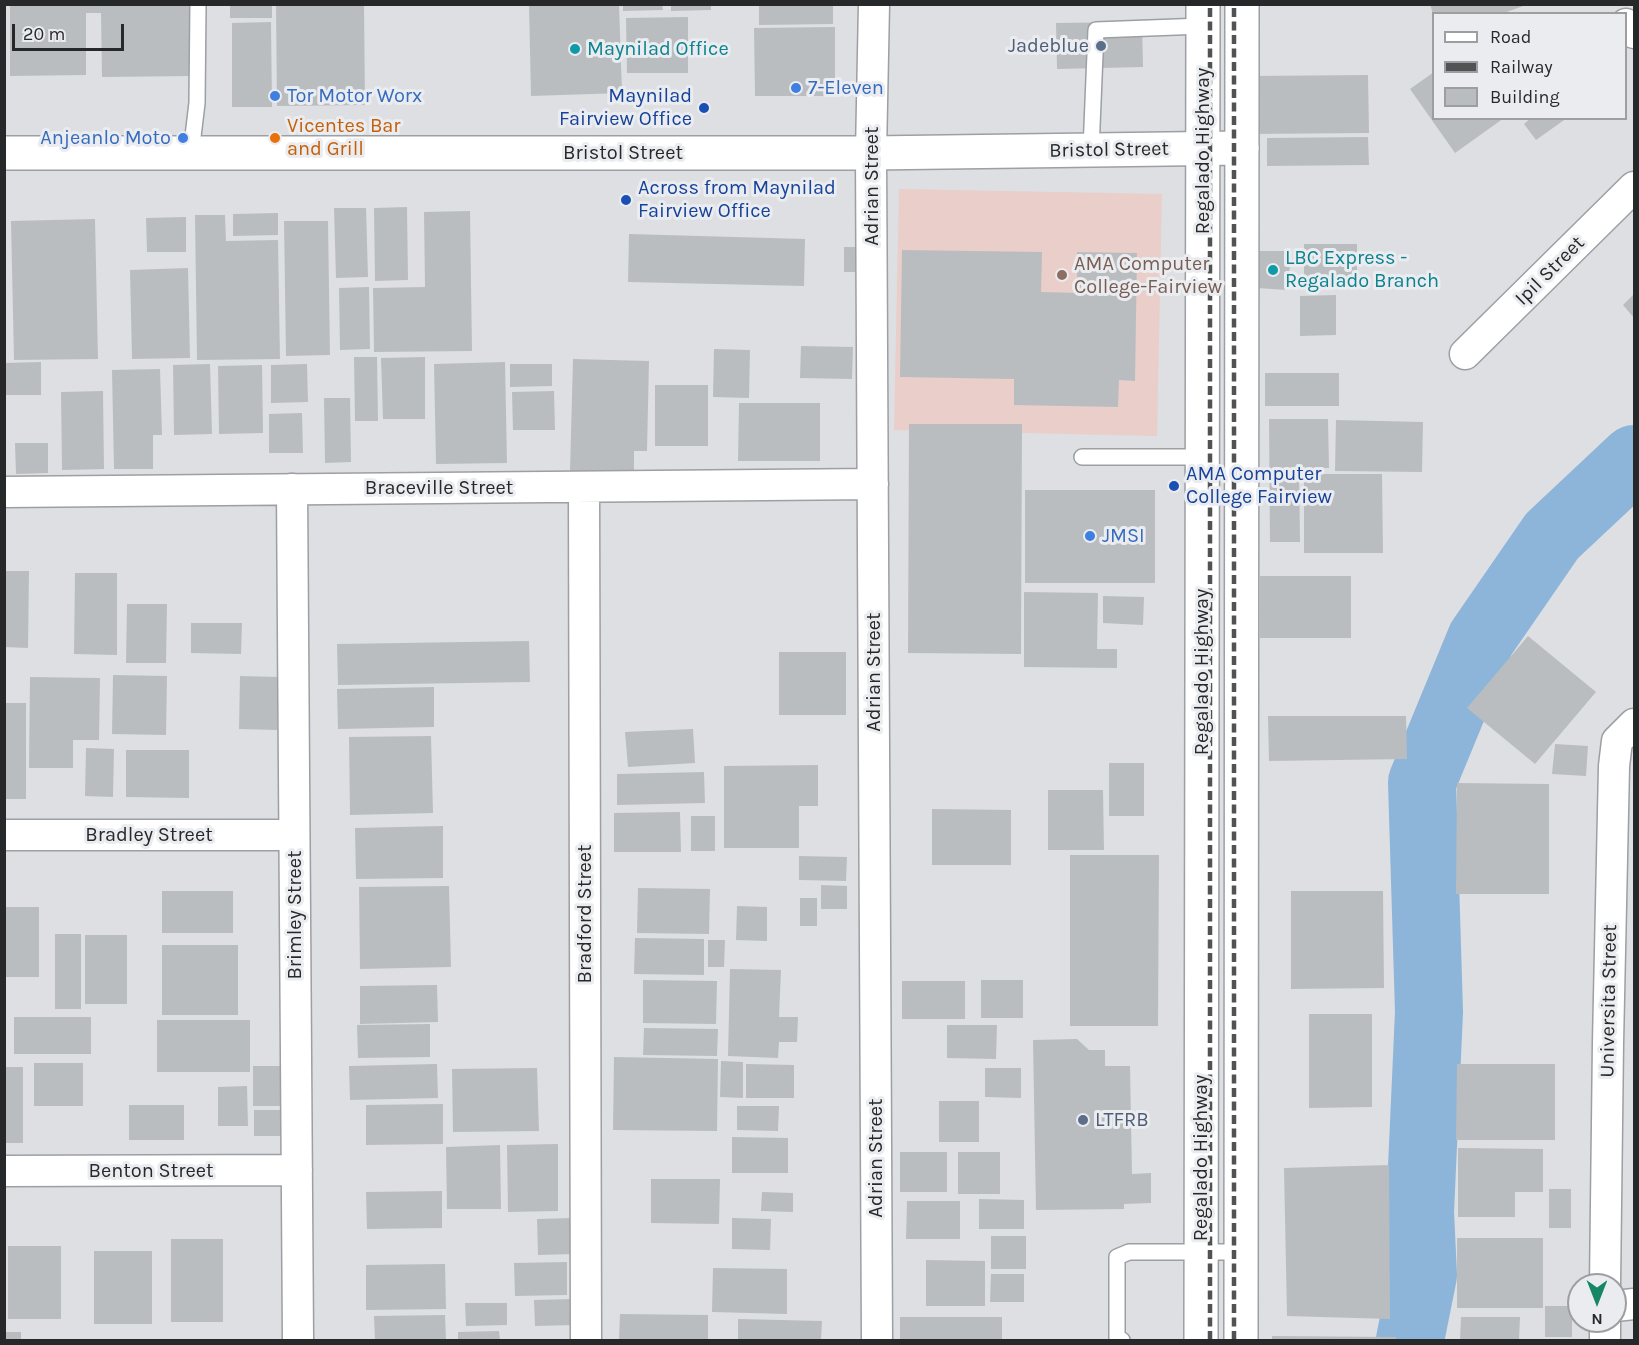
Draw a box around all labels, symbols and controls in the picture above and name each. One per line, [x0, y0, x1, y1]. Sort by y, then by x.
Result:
scale bar [15, 12, 128, 50]
legend [1432, 12, 1627, 120]
text: 20 m [23, 23, 65, 45]
text: Road [1490, 26, 1531, 48]
place label: Jadeblue [1008, 34, 1089, 58]
place label: Maynilad Office [587, 37, 729, 61]
marker: Jadeblue [1094, 39, 1108, 53]
marker: Maynilad Office [568, 42, 582, 56]
text: Railway [1490, 56, 1553, 78]
street label: Regalado Highway [1191, 68, 1215, 234]
place label: 7-Eleven [808, 76, 884, 100]
marker: 7-Eleven [789, 81, 803, 95]
place label: Tor Motor Worx [287, 84, 422, 108]
place label: Maynilad Fairview Office [559, 84, 692, 131]
text: Building [1490, 86, 1560, 108]
marker: Tor Motor Worx [268, 89, 282, 103]
marker: Maynilad Fairview Office [697, 101, 711, 115]
place label: Vicentes Bar and Grill [287, 114, 401, 161]
place label: Anjeanlo Moto [40, 126, 171, 150]
street label: Adrian Street [860, 126, 884, 246]
marker: Anjeanlo Moto [176, 131, 190, 145]
marker: Vicentes Bar and Grill [268, 131, 282, 145]
street label: Bristol Street [1049, 137, 1169, 163]
street label: Bristol Street [563, 141, 683, 165]
place label: Across from Maynilad Fairview Office [638, 176, 836, 223]
marker: Across from Maynilad Fairview Office [619, 193, 633, 207]
street label: Ipil Street [1510, 231, 1590, 311]
place label: LBC Express - Regalado Branch [1285, 246, 1439, 293]
place label: AMA Computer College-Fairview [1074, 252, 1222, 299]
marker: LBC Express - Regalado Branch [1266, 263, 1280, 277]
marker: AMA Computer College-Fairview [1055, 268, 1069, 282]
place label: AMA Computer College Fairview [1186, 462, 1332, 509]
street label: Braceville Street [365, 476, 513, 500]
marker: AMA Computer College Fairview [1167, 479, 1181, 493]
place label: JMSI [1102, 524, 1145, 548]
marker: JMSI [1083, 529, 1097, 543]
street label: Regalado Highway [1190, 589, 1214, 755]
street label: Adrian Street [862, 612, 886, 732]
street label: Bradley Street [85, 823, 213, 847]
street label: Bradford Street [573, 844, 597, 984]
street label: Brimley Street [283, 850, 307, 980]
street label: Universita Street [1596, 924, 1622, 1078]
street label: Regalado Highway [1189, 1075, 1213, 1241]
street label: Adrian Street [864, 1098, 888, 1218]
place label: LTFRB [1095, 1108, 1149, 1132]
marker: LTFRB [1076, 1113, 1090, 1127]
street label: Benton Street [89, 1159, 213, 1183]
north arrow [1567, 1273, 1627, 1333]
text: N [1591, 1310, 1603, 1329]

